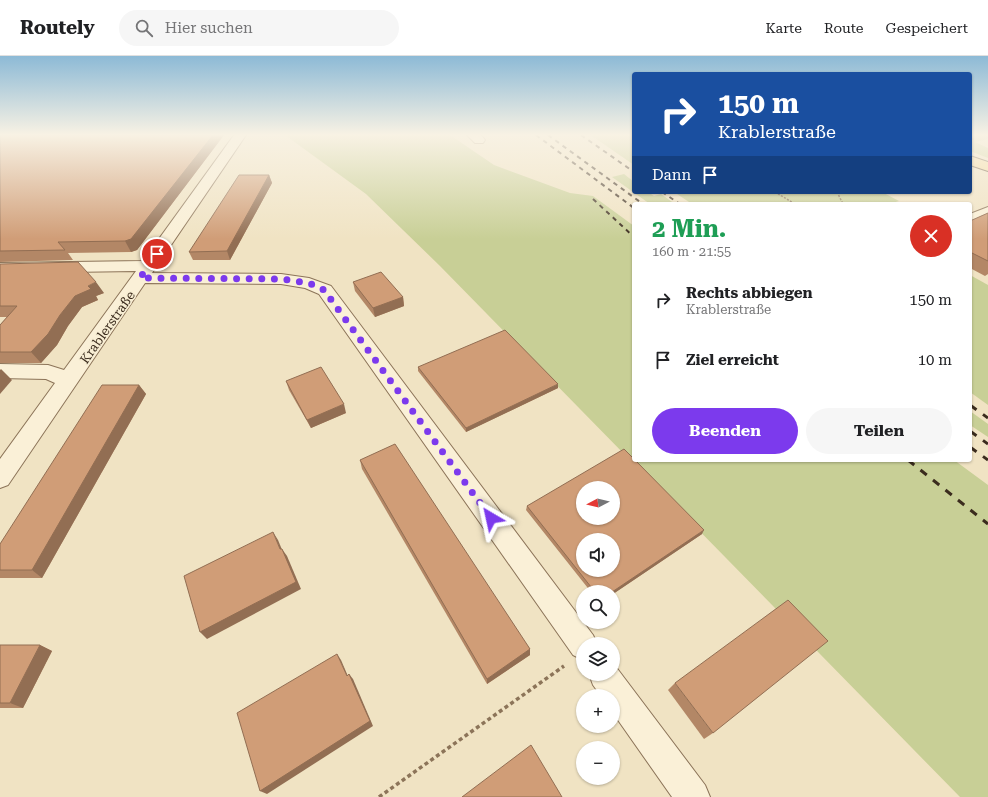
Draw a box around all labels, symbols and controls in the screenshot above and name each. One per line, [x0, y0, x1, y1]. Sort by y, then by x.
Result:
search box [119, 10, 399, 46]
text: Routely [20, 16, 95, 39]
icon: search [133, 17, 155, 39]
text: Hier suchen [165, 19, 253, 37]
text: Karte [766, 20, 802, 36]
text: Route [824, 20, 864, 36]
text: Gespeichert [886, 20, 968, 36]
text: 150 m [718, 87, 799, 120]
icon: right [652, 88, 704, 140]
text: Krablerstraße [718, 121, 836, 142]
icon: arrive [699, 164, 721, 186]
text: Dann [652, 166, 691, 184]
text: 2 Min. [652, 215, 726, 243]
button: close [910, 215, 952, 257]
pin [140, 237, 174, 271]
icon: arrive [146, 243, 168, 265]
text: 160 m · 21:55 [652, 244, 731, 259]
text: Rechts abbiegen [686, 284, 813, 302]
street label: Krablerstraße [77, 288, 138, 366]
icon: right [652, 289, 674, 311]
text: 150 m [909, 291, 952, 309]
text: Krablerstraße [686, 302, 771, 317]
icon: arrive [652, 349, 674, 371]
text: Ziel erreicht [686, 351, 779, 369]
text: 10 m [918, 351, 952, 369]
button: Beenden [652, 408, 798, 454]
button: Teilen [806, 408, 952, 454]
north arrow [576, 481, 620, 525]
map controls [576, 481, 620, 785]
position arrow [470, 497, 512, 539]
button: sound [576, 533, 620, 577]
button: search [576, 585, 620, 629]
button: layers [576, 637, 620, 681]
button: + [576, 689, 620, 733]
button: − [576, 741, 620, 785]

